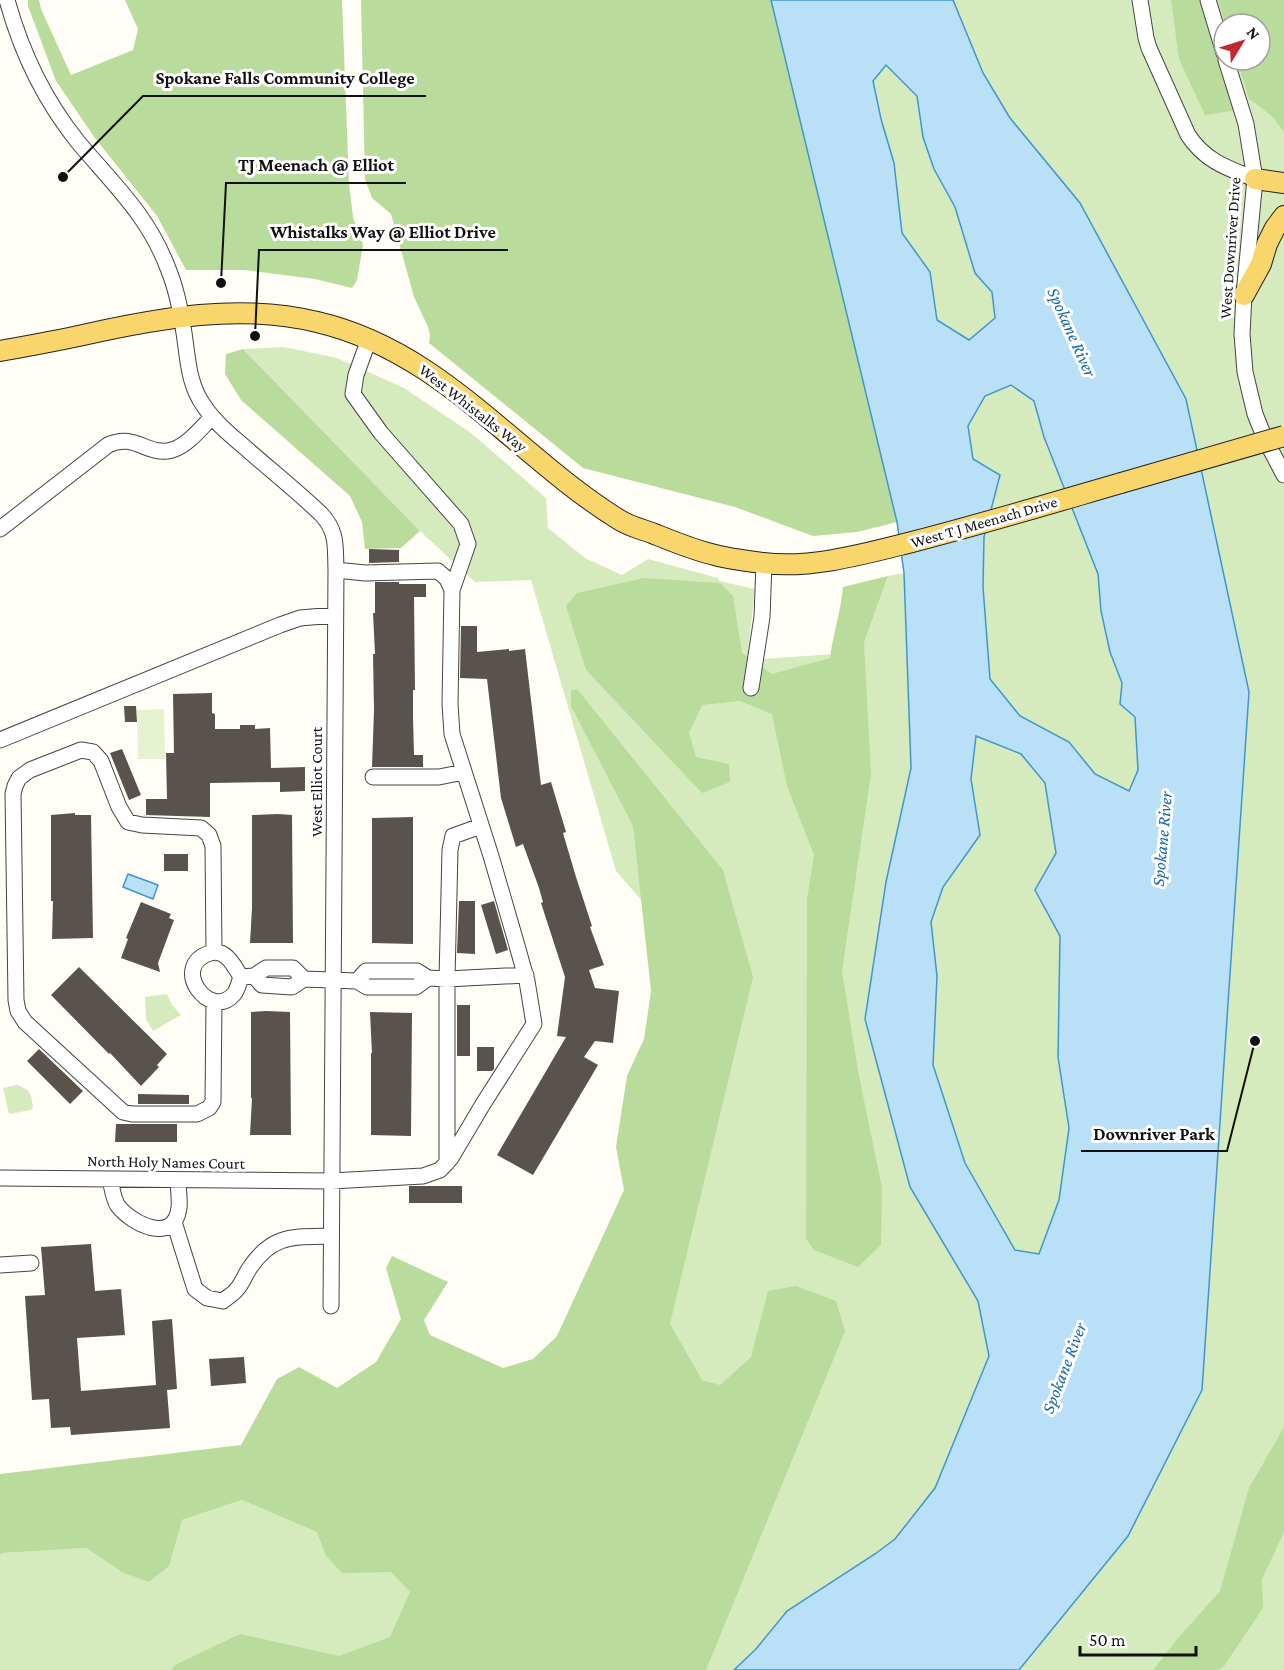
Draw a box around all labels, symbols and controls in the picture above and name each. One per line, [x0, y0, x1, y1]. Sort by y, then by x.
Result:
north arrow [1212, 12, 1272, 72]
text: N [1243, 24, 1264, 43]
callout: Spokane Falls Community College [143, 60, 426, 96]
text: Spokane Falls Community College [155, 68, 415, 88]
callout: TJ Meenach @ Elliot [226, 147, 406, 183]
text: TJ Meenach @ Elliot [238, 155, 394, 175]
street label: West Downriver Drive [1217, 176, 1243, 320]
callout: Whistalks Way @ Elliot Drive [259, 214, 508, 250]
text: Whistalks Way @ Elliot Drive [269, 222, 496, 242]
water label: Spokane River [1043, 284, 1101, 380]
street label: West Whistalks Way [415, 361, 531, 456]
street label: West T J Meenach Drive [909, 493, 1059, 552]
street label: West Elliot Court [308, 726, 325, 837]
water label: Spokane River [1148, 790, 1176, 887]
callout: Downriver Park [1081, 1115, 1227, 1151]
text: Downriver Park [1093, 1124, 1215, 1144]
street label: North Holy Names Court [87, 1152, 246, 1173]
water label: Spokane River [1038, 1319, 1091, 1416]
scale bar [1080, 1619, 1196, 1657]
text: 50 m [1089, 1630, 1126, 1650]

